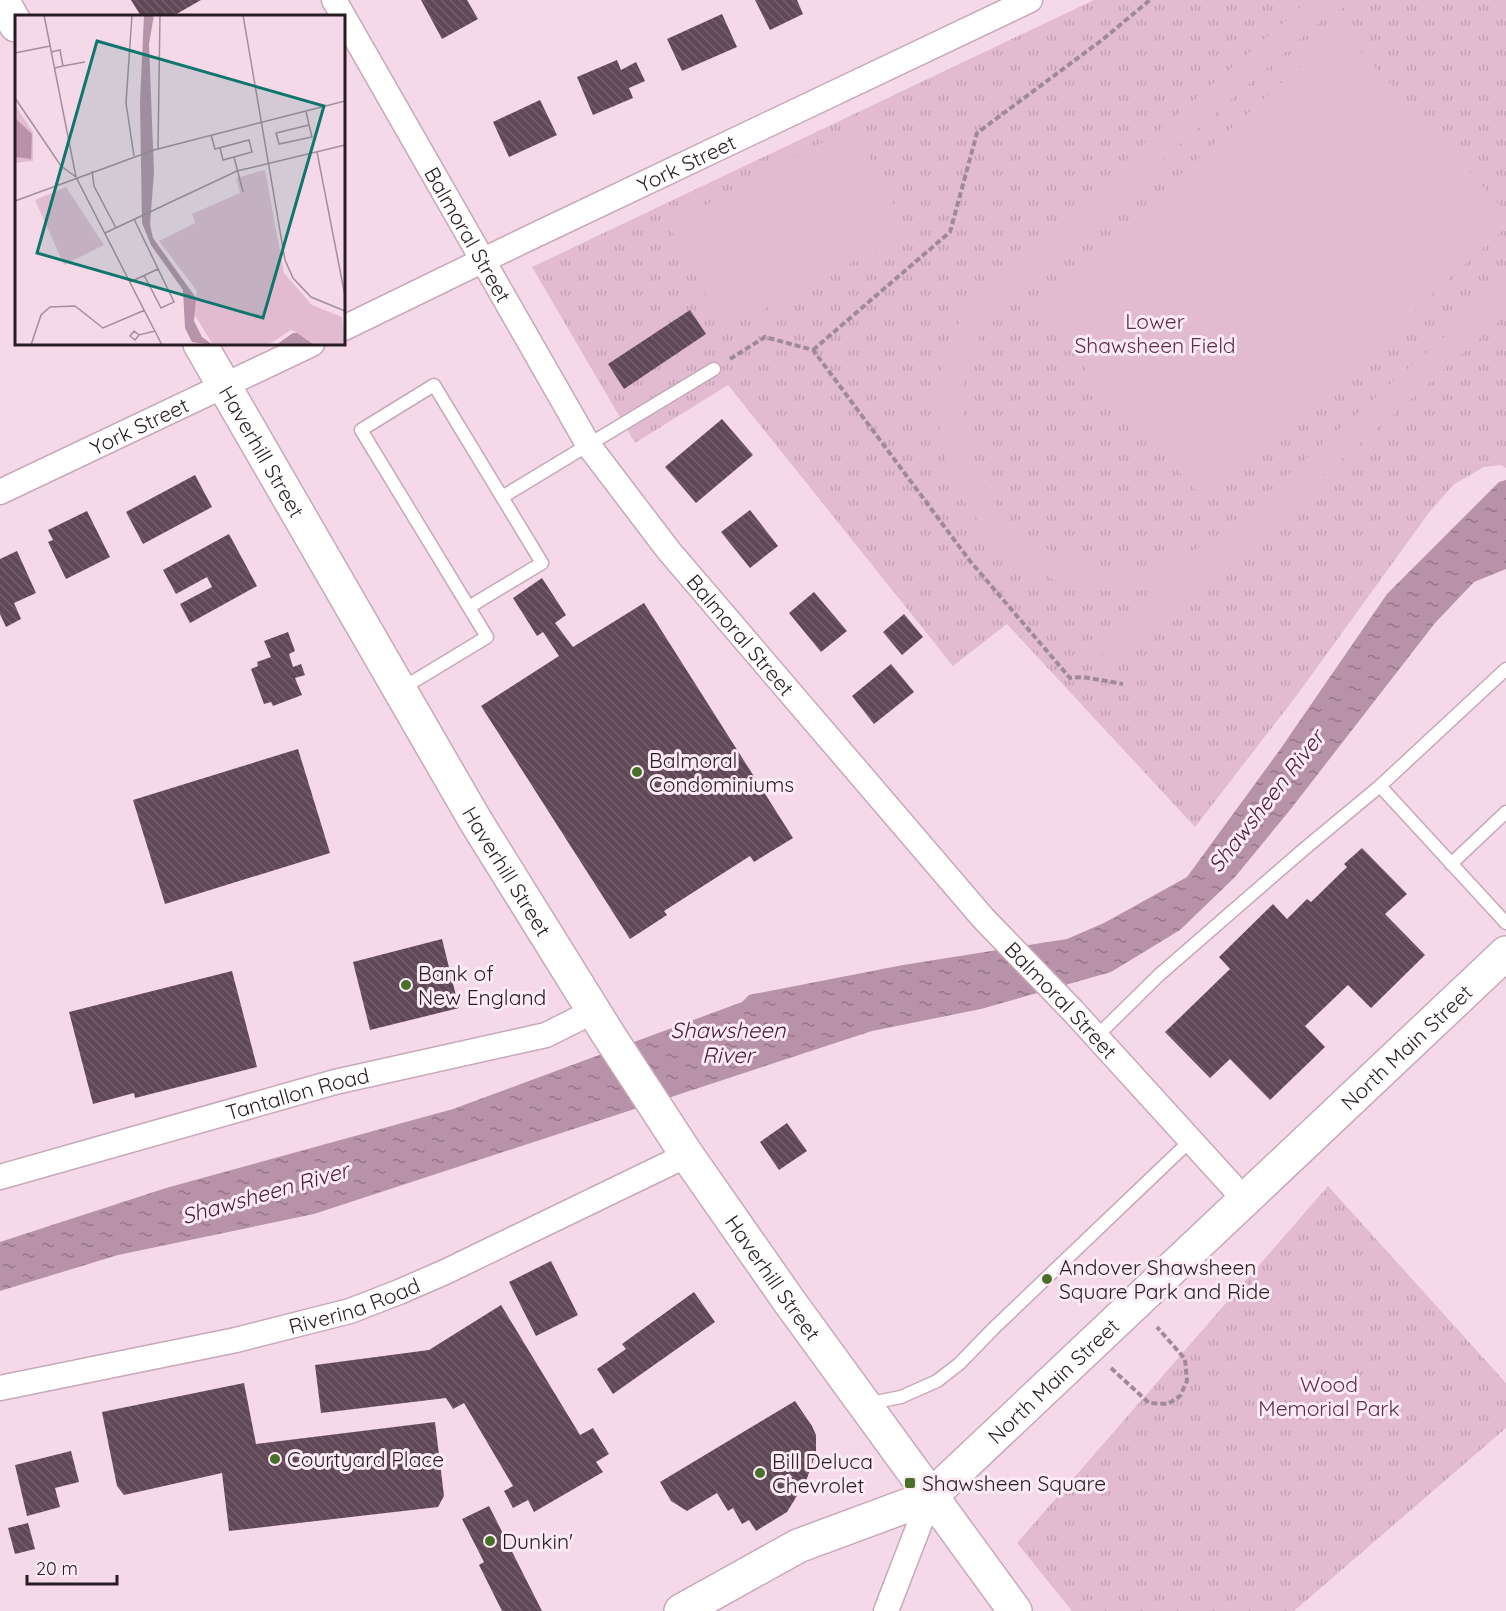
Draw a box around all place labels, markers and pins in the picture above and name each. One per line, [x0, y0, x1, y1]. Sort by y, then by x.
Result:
place label: Balmoral Condominiums [649, 747, 794, 797]
marker: Balmoral Condominiums [630, 765, 644, 779]
place label: Bank of New England [418, 960, 546, 1010]
marker: Bank of New England [399, 978, 413, 992]
place label: Andover Shawsheen Square Park and Ride [1059, 1254, 1270, 1304]
marker: Andover Shawsheen Square Park and Ride [1040, 1272, 1054, 1286]
place label: Courtyard Place [287, 1446, 444, 1472]
place label: Bill Deluca Chevrolet [772, 1448, 873, 1498]
marker: Courtyard Place [268, 1452, 282, 1466]
marker: Bill Deluca Chevrolet [753, 1466, 767, 1480]
place label: Shawsheen Square [922, 1470, 1106, 1496]
marker: Shawsheen Square [903, 1476, 917, 1490]
place label: Dunkin' [502, 1528, 573, 1554]
marker: Dunkin' [483, 1534, 497, 1548]

